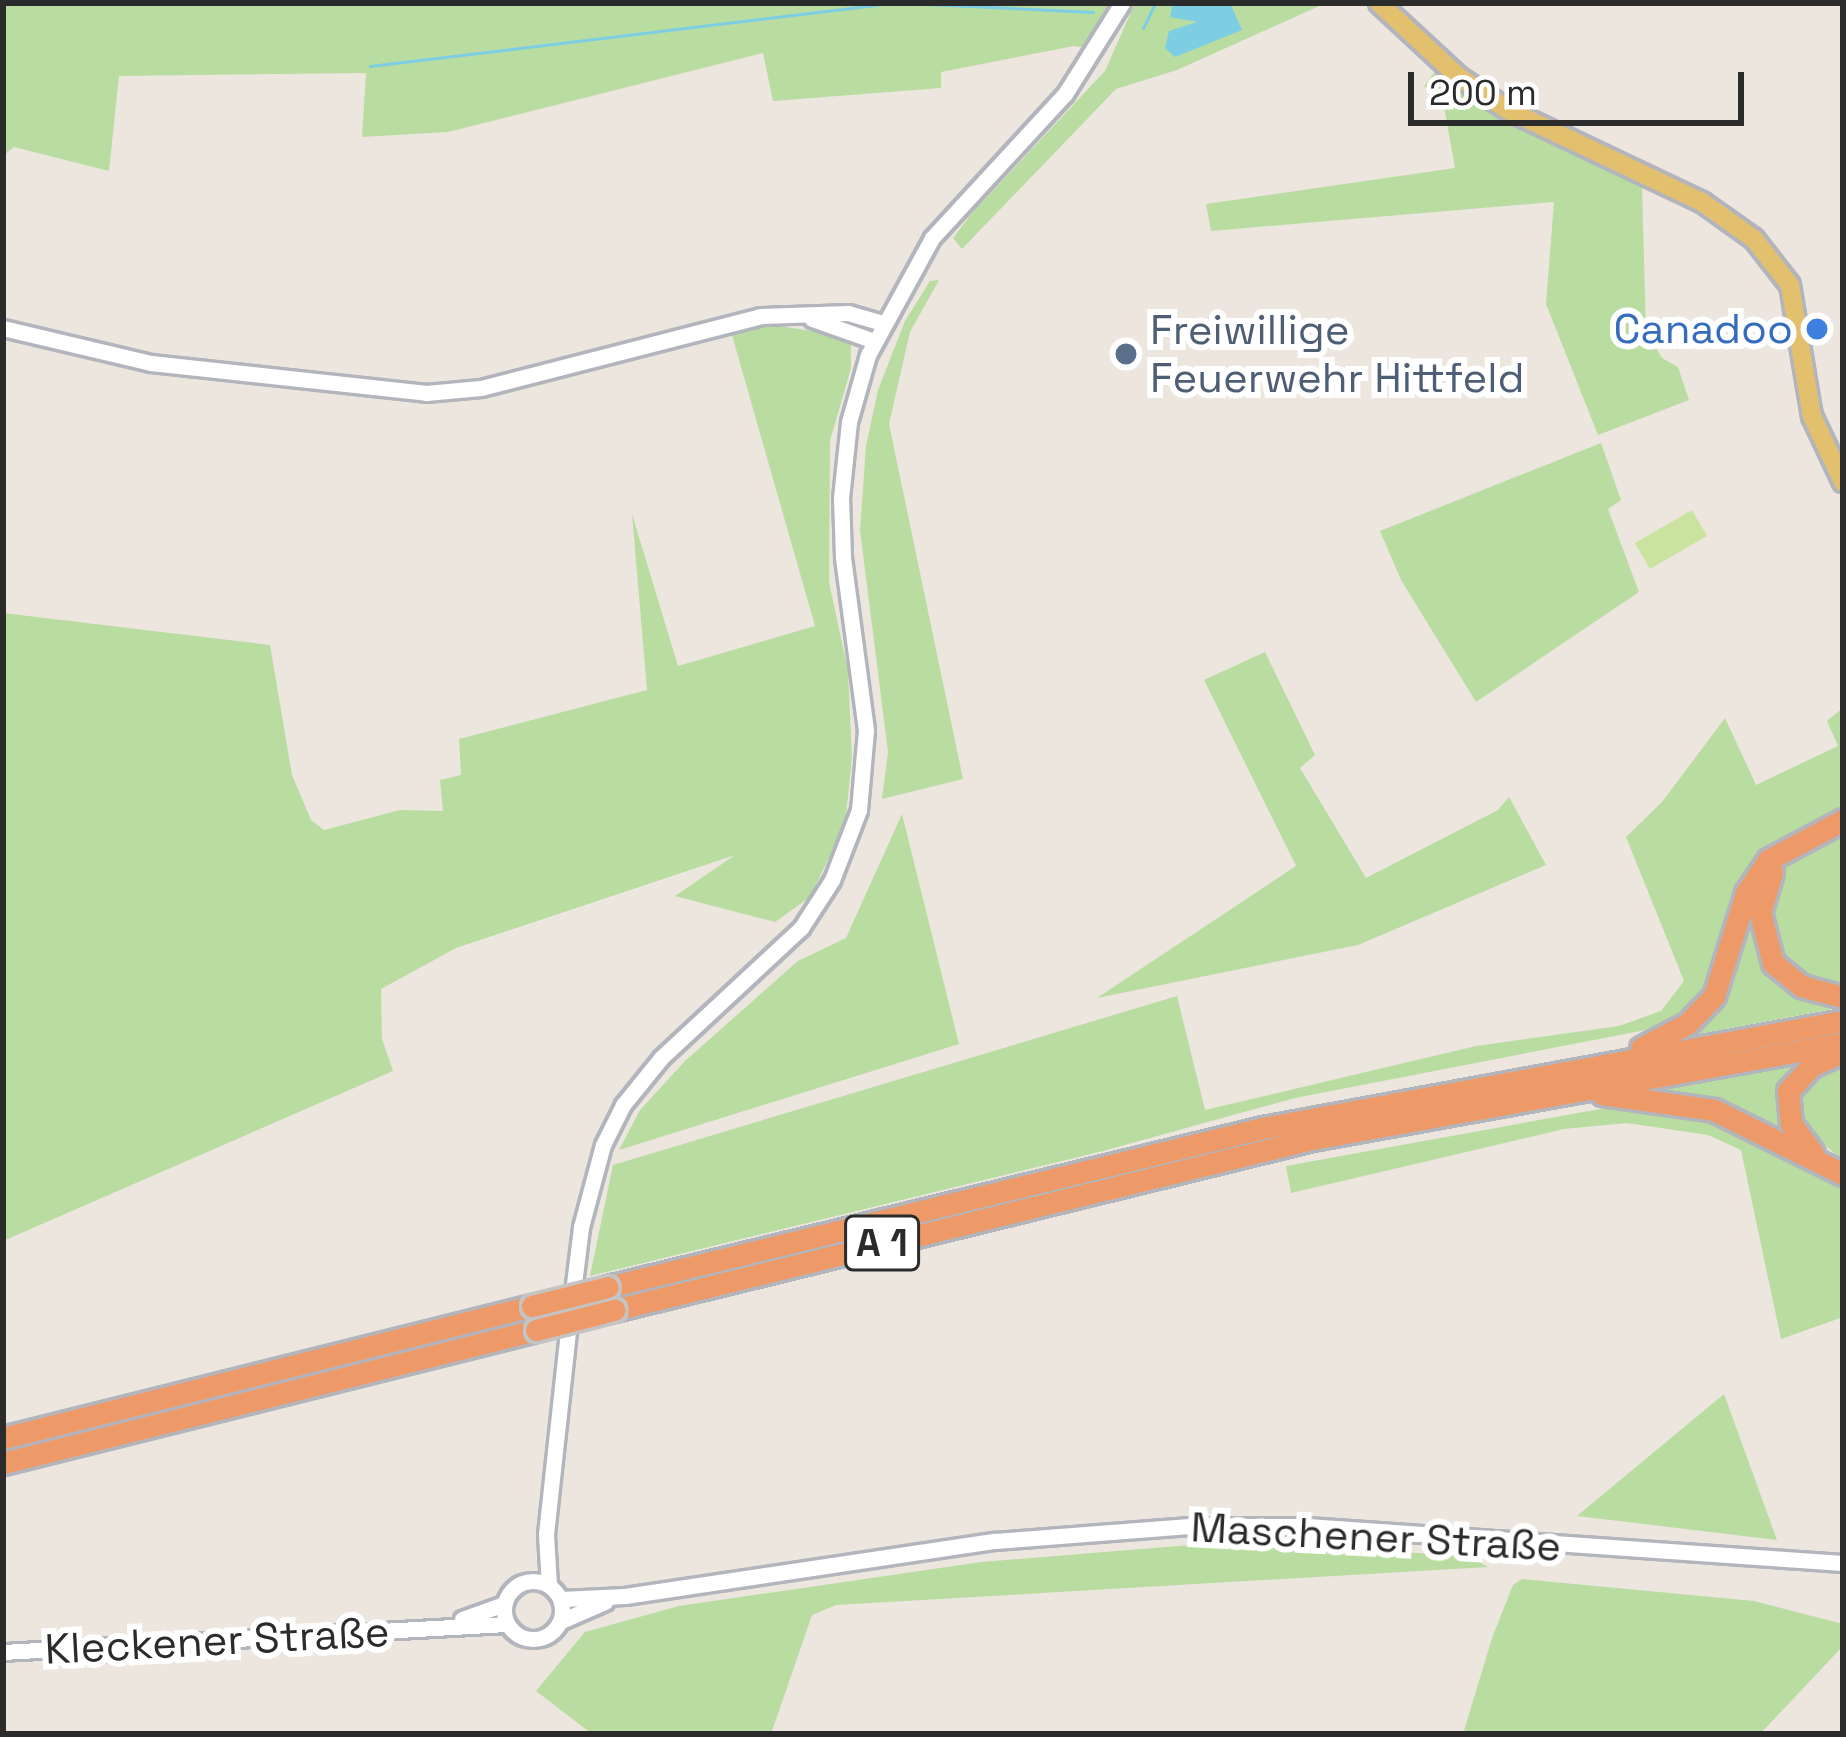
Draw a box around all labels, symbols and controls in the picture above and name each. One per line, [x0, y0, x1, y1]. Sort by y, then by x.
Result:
scale bar [1414, 48, 1750, 122]
text: 200 m [1429, 70, 1537, 116]
place label: Canadoo [1614, 304, 1793, 354]
place label: Freiwillige Feuerwehr Hittfeld [1150, 305, 1525, 404]
marker: Canadoo [1804, 316, 1830, 342]
marker: Freiwillige Feuerwehr Hittfeld [1113, 341, 1139, 367]
road number: A 1 [843, 1210, 921, 1276]
street label: Maschener Straße [1189, 1502, 1563, 1572]
street label: Kleckener Straße [43, 1607, 391, 1675]

